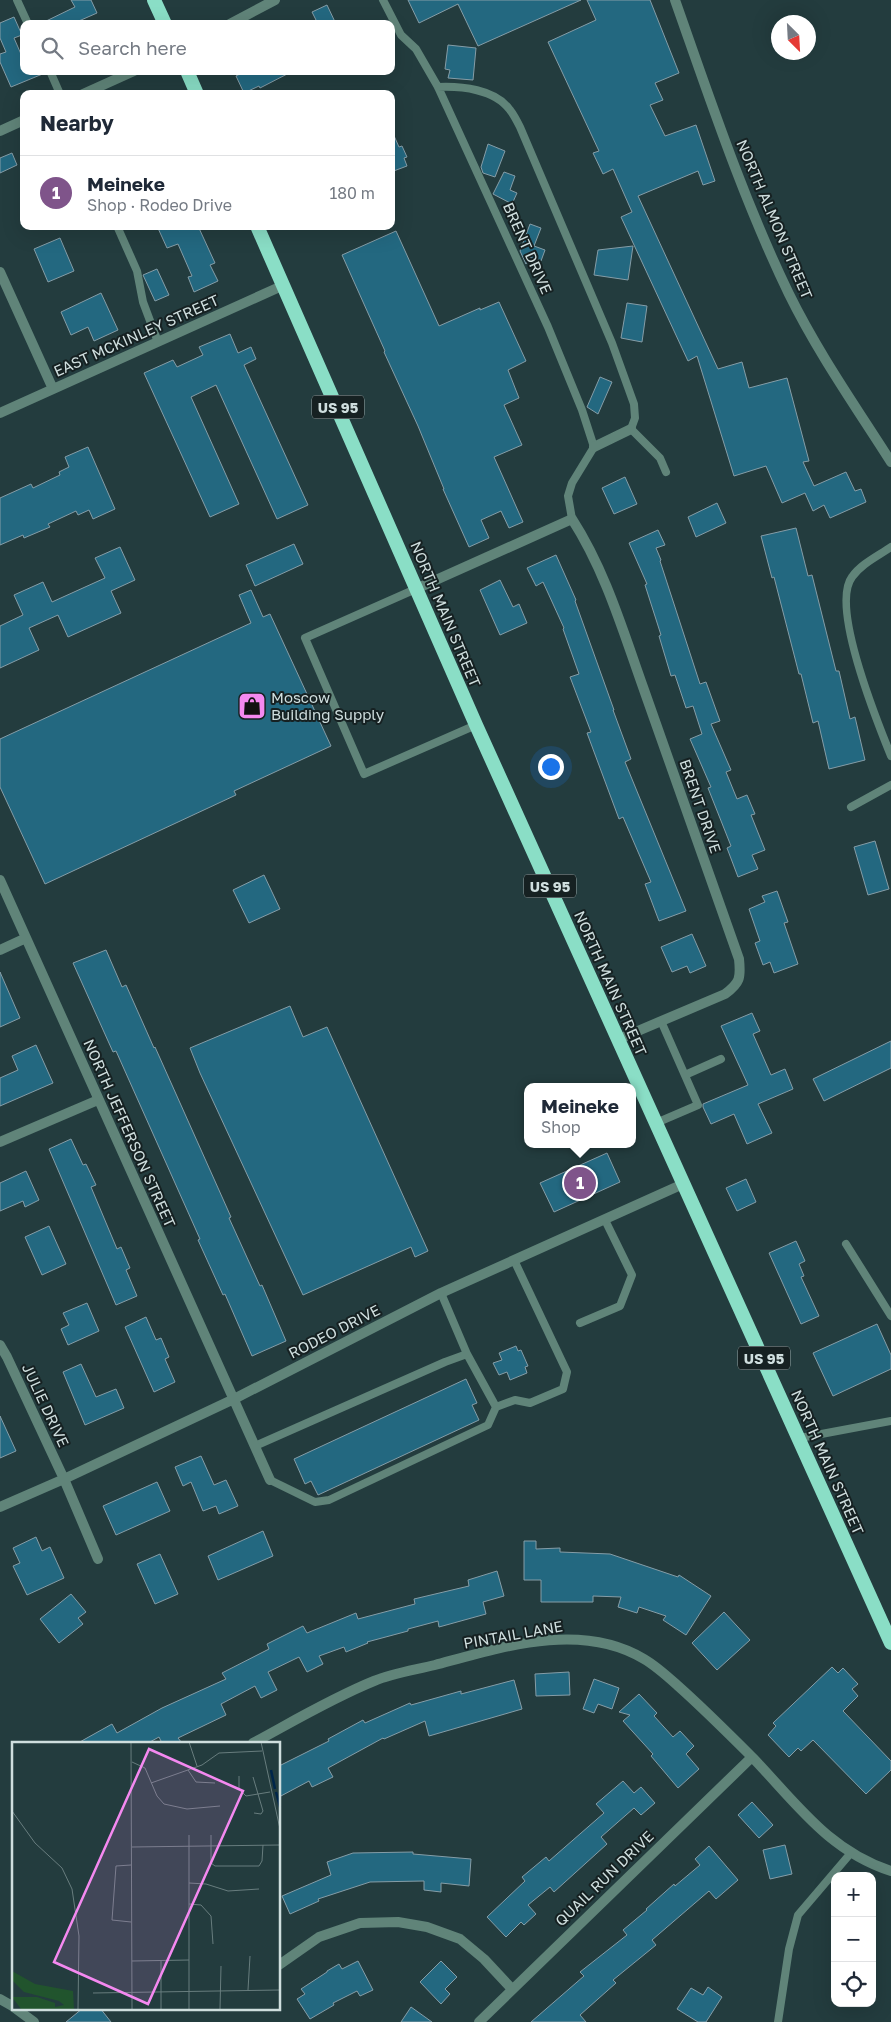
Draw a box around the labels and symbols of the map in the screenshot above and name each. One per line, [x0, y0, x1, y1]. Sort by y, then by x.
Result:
north arrow [771, 15, 816, 60]
street label: NORTH ALMON STREET [733, 137, 817, 301]
street label: BRENT DRIVE [500, 199, 556, 297]
street label: EAST MCKINLEY STREET [51, 290, 221, 380]
road number: US 95 [312, 396, 364, 418]
street label: NORTH MAIN STREET [407, 538, 485, 690]
place label: Moscow Building Supply [271, 688, 385, 723]
shop icon: Moscow Building Supply [237, 691, 267, 721]
your location [538, 754, 564, 780]
street label: BRENT DRIVE [676, 757, 726, 855]
road number: US 95 [524, 874, 576, 898]
street label: NORTH MAIN STREET [571, 908, 651, 1058]
street label: NORTH JEFFERSON STREET [80, 1036, 180, 1230]
pin: 1 [564, 1164, 596, 1202]
street label: RODEO DRIVE [285, 1300, 383, 1362]
road number: US 95 [738, 1346, 790, 1370]
street label: JULIE DRIVE [19, 1360, 73, 1450]
street label: NORTH MAIN STREET [788, 1387, 868, 1537]
street label: PINTAIL LANE [462, 1616, 564, 1652]
inset map [12, 1742, 280, 2010]
street label: QUAIL RUN DRIVE [551, 1827, 657, 1929]

